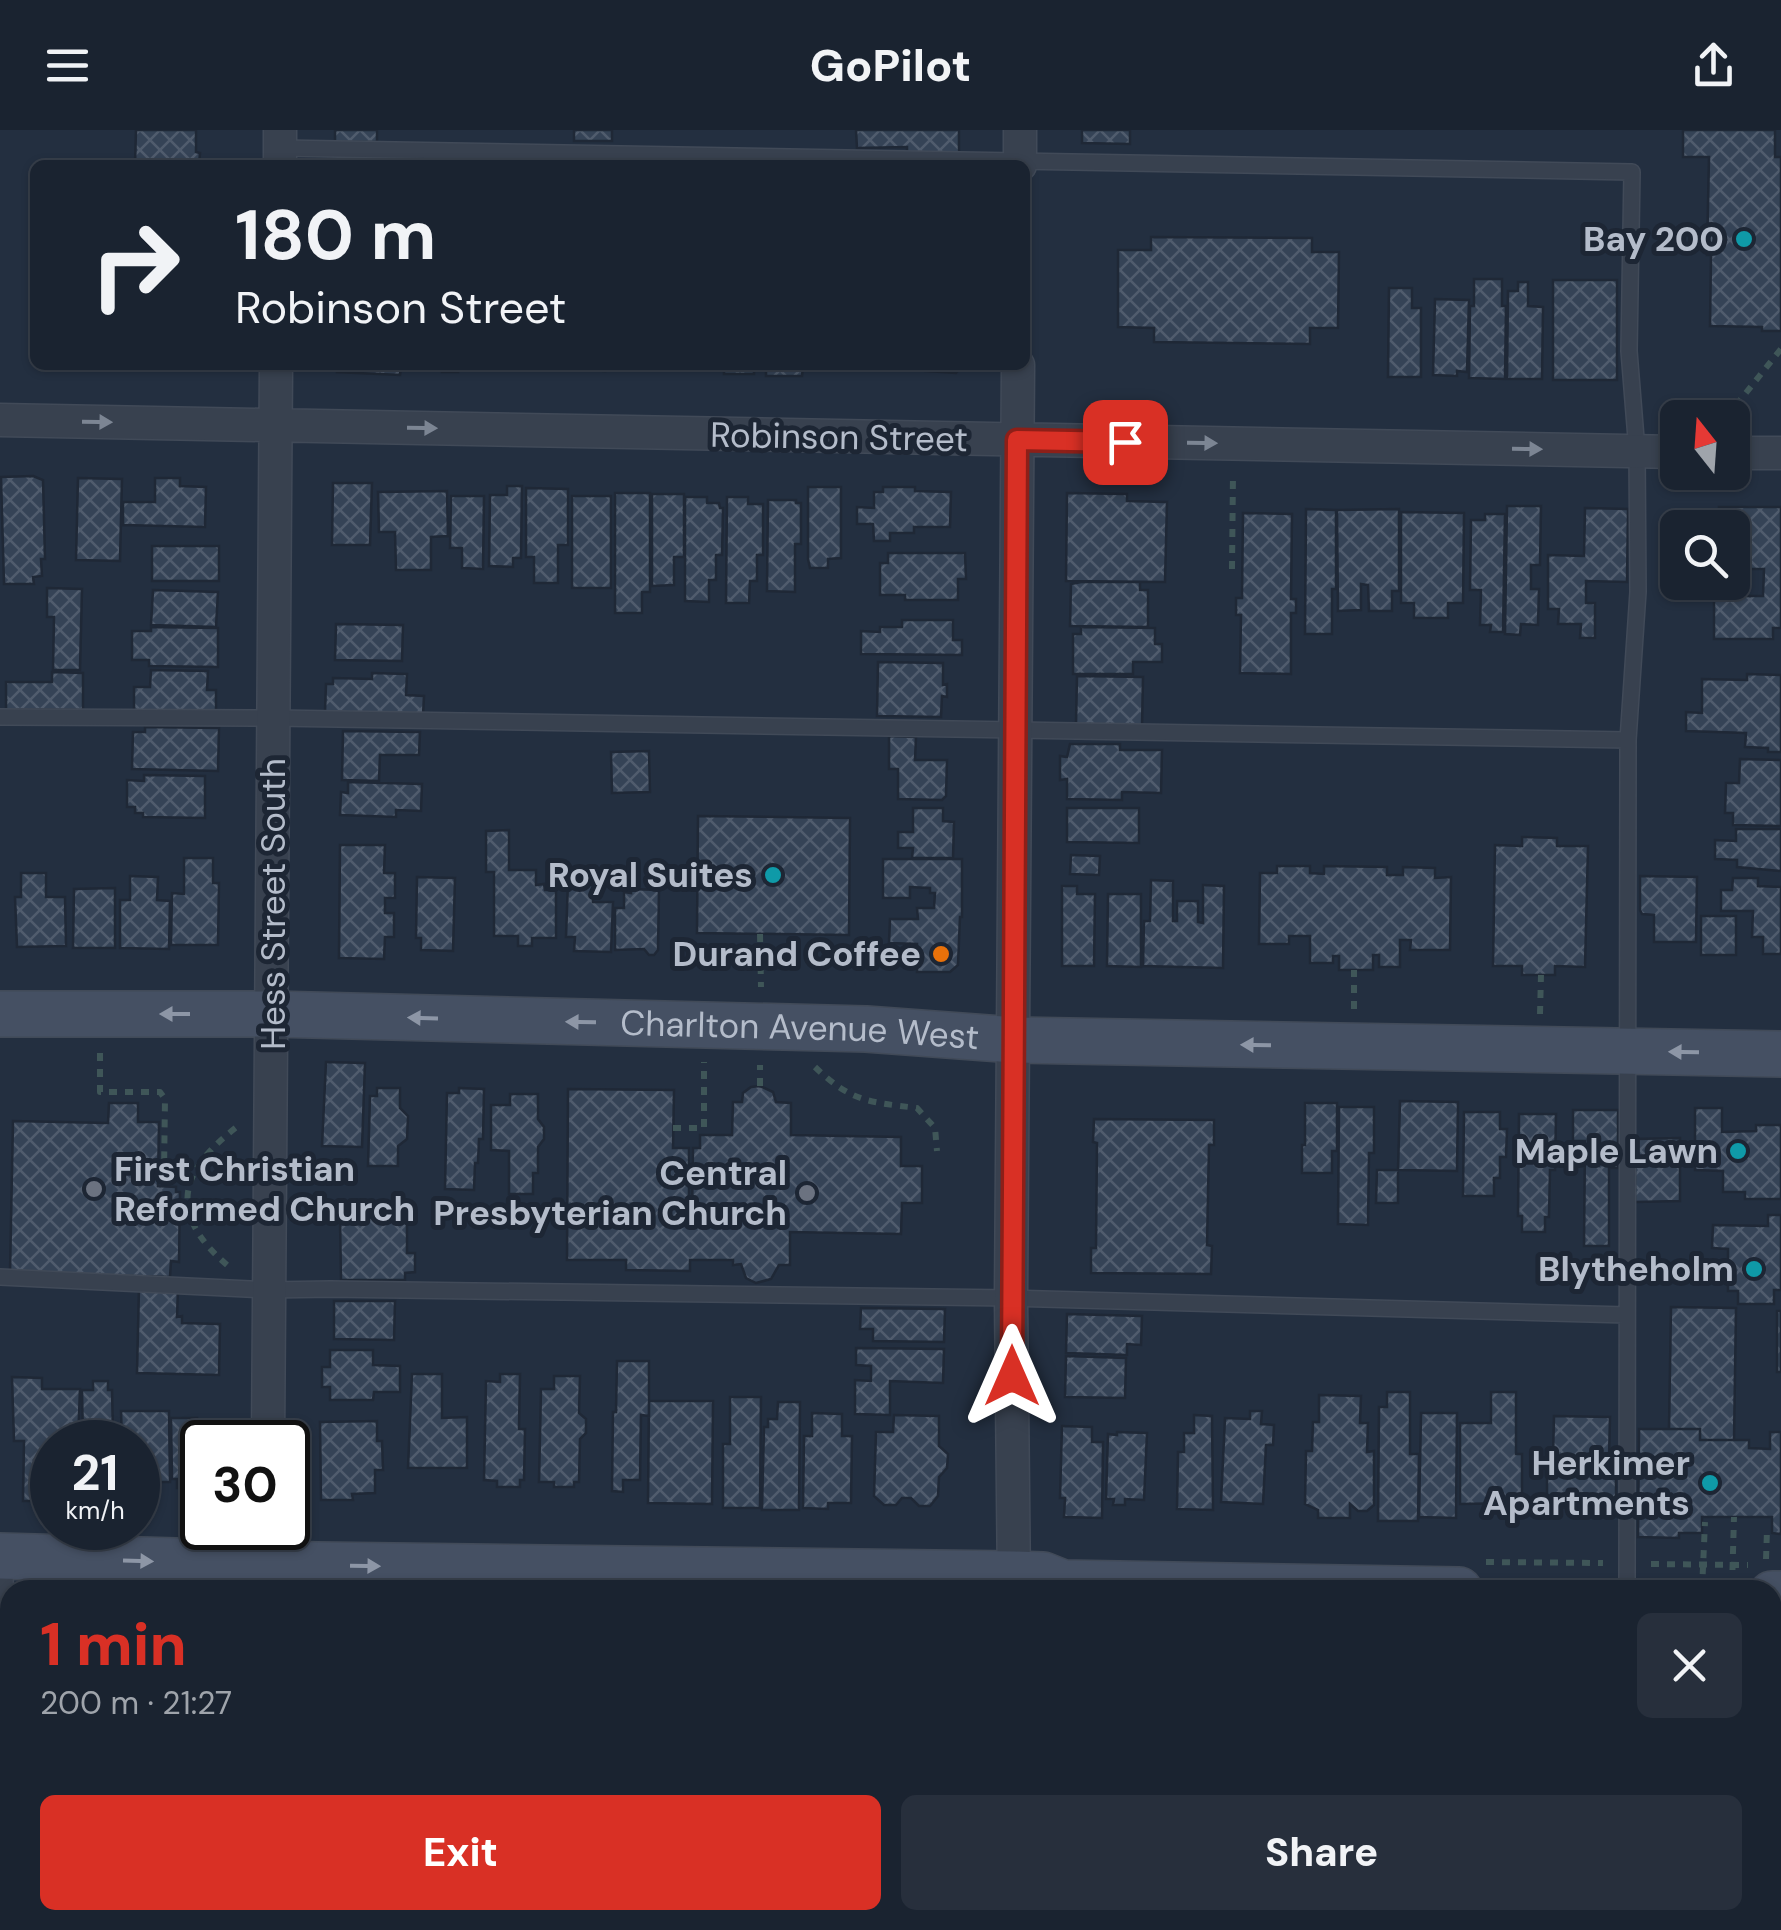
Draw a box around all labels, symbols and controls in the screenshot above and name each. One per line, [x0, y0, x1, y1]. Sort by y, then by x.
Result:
text: GoPilot [810, 36, 971, 95]
icon: menu [40, 38, 95, 93]
icon: share [1686, 38, 1741, 93]
text: 180 m [235, 190, 436, 281]
icon: right [70, 200, 200, 330]
place label: Bay 200 [1583, 216, 1724, 262]
marker: Bay 200 [1733, 228, 1755, 250]
text: Robinson Street [235, 278, 566, 337]
pin [1083, 400, 1168, 485]
north arrow [1660, 400, 1750, 490]
map controls [1660, 400, 1750, 600]
street label: Robinson Street [710, 412, 968, 462]
one-way arrow [82, 414, 114, 430]
icon: arrive [1098, 415, 1153, 470]
one-way arrow [407, 421, 439, 437]
one-way arrow [1187, 435, 1219, 451]
one-way arrow [1512, 441, 1544, 457]
button: search [1660, 510, 1750, 600]
street label: Hess Street South [250, 758, 296, 1050]
place label: Royal Suites [548, 852, 753, 898]
marker: Royal Suites [762, 864, 784, 886]
place label: Durand Coffee [673, 931, 921, 977]
marker: Durand Coffee [930, 943, 952, 965]
street label: Charlton Avenue West [620, 1000, 981, 1060]
one-way arrow [158, 1006, 190, 1022]
one-way arrow [407, 1010, 439, 1026]
one-way arrow [565, 1014, 597, 1030]
one-way arrow [1239, 1037, 1271, 1053]
one-way arrow [1667, 1044, 1699, 1060]
place label: Maple Lawn [1515, 1128, 1718, 1174]
marker: Maple Lawn [1727, 1140, 1749, 1162]
place label: First Christian Reformed Church [114, 1146, 415, 1232]
place label: Central Presbyterian Church [433, 1150, 787, 1236]
marker: First Christian Reformed Church [83, 1178, 105, 1200]
marker: Central Presbyterian Church [796, 1182, 818, 1204]
place label: Blytheholm [1538, 1246, 1734, 1292]
marker: Blytheholm [1743, 1258, 1765, 1280]
position arrow [960, 1324, 1064, 1428]
speed limit sign: 30 [180, 1420, 310, 1550]
text: 21 [71, 1440, 119, 1506]
place label: Herkimer Apartments [1483, 1440, 1690, 1526]
marker: Herkimer Apartments [1699, 1472, 1721, 1494]
text: km/h [65, 1494, 125, 1527]
one-way arrow [122, 1553, 154, 1569]
one-way arrow [349, 1558, 381, 1574]
text: 1 min [40, 1605, 187, 1684]
button: close [1637, 1613, 1742, 1718]
text: 200 m · 21:27 [40, 1682, 232, 1724]
button: Exit [40, 1795, 881, 1910]
button: Share [901, 1795, 1742, 1910]

